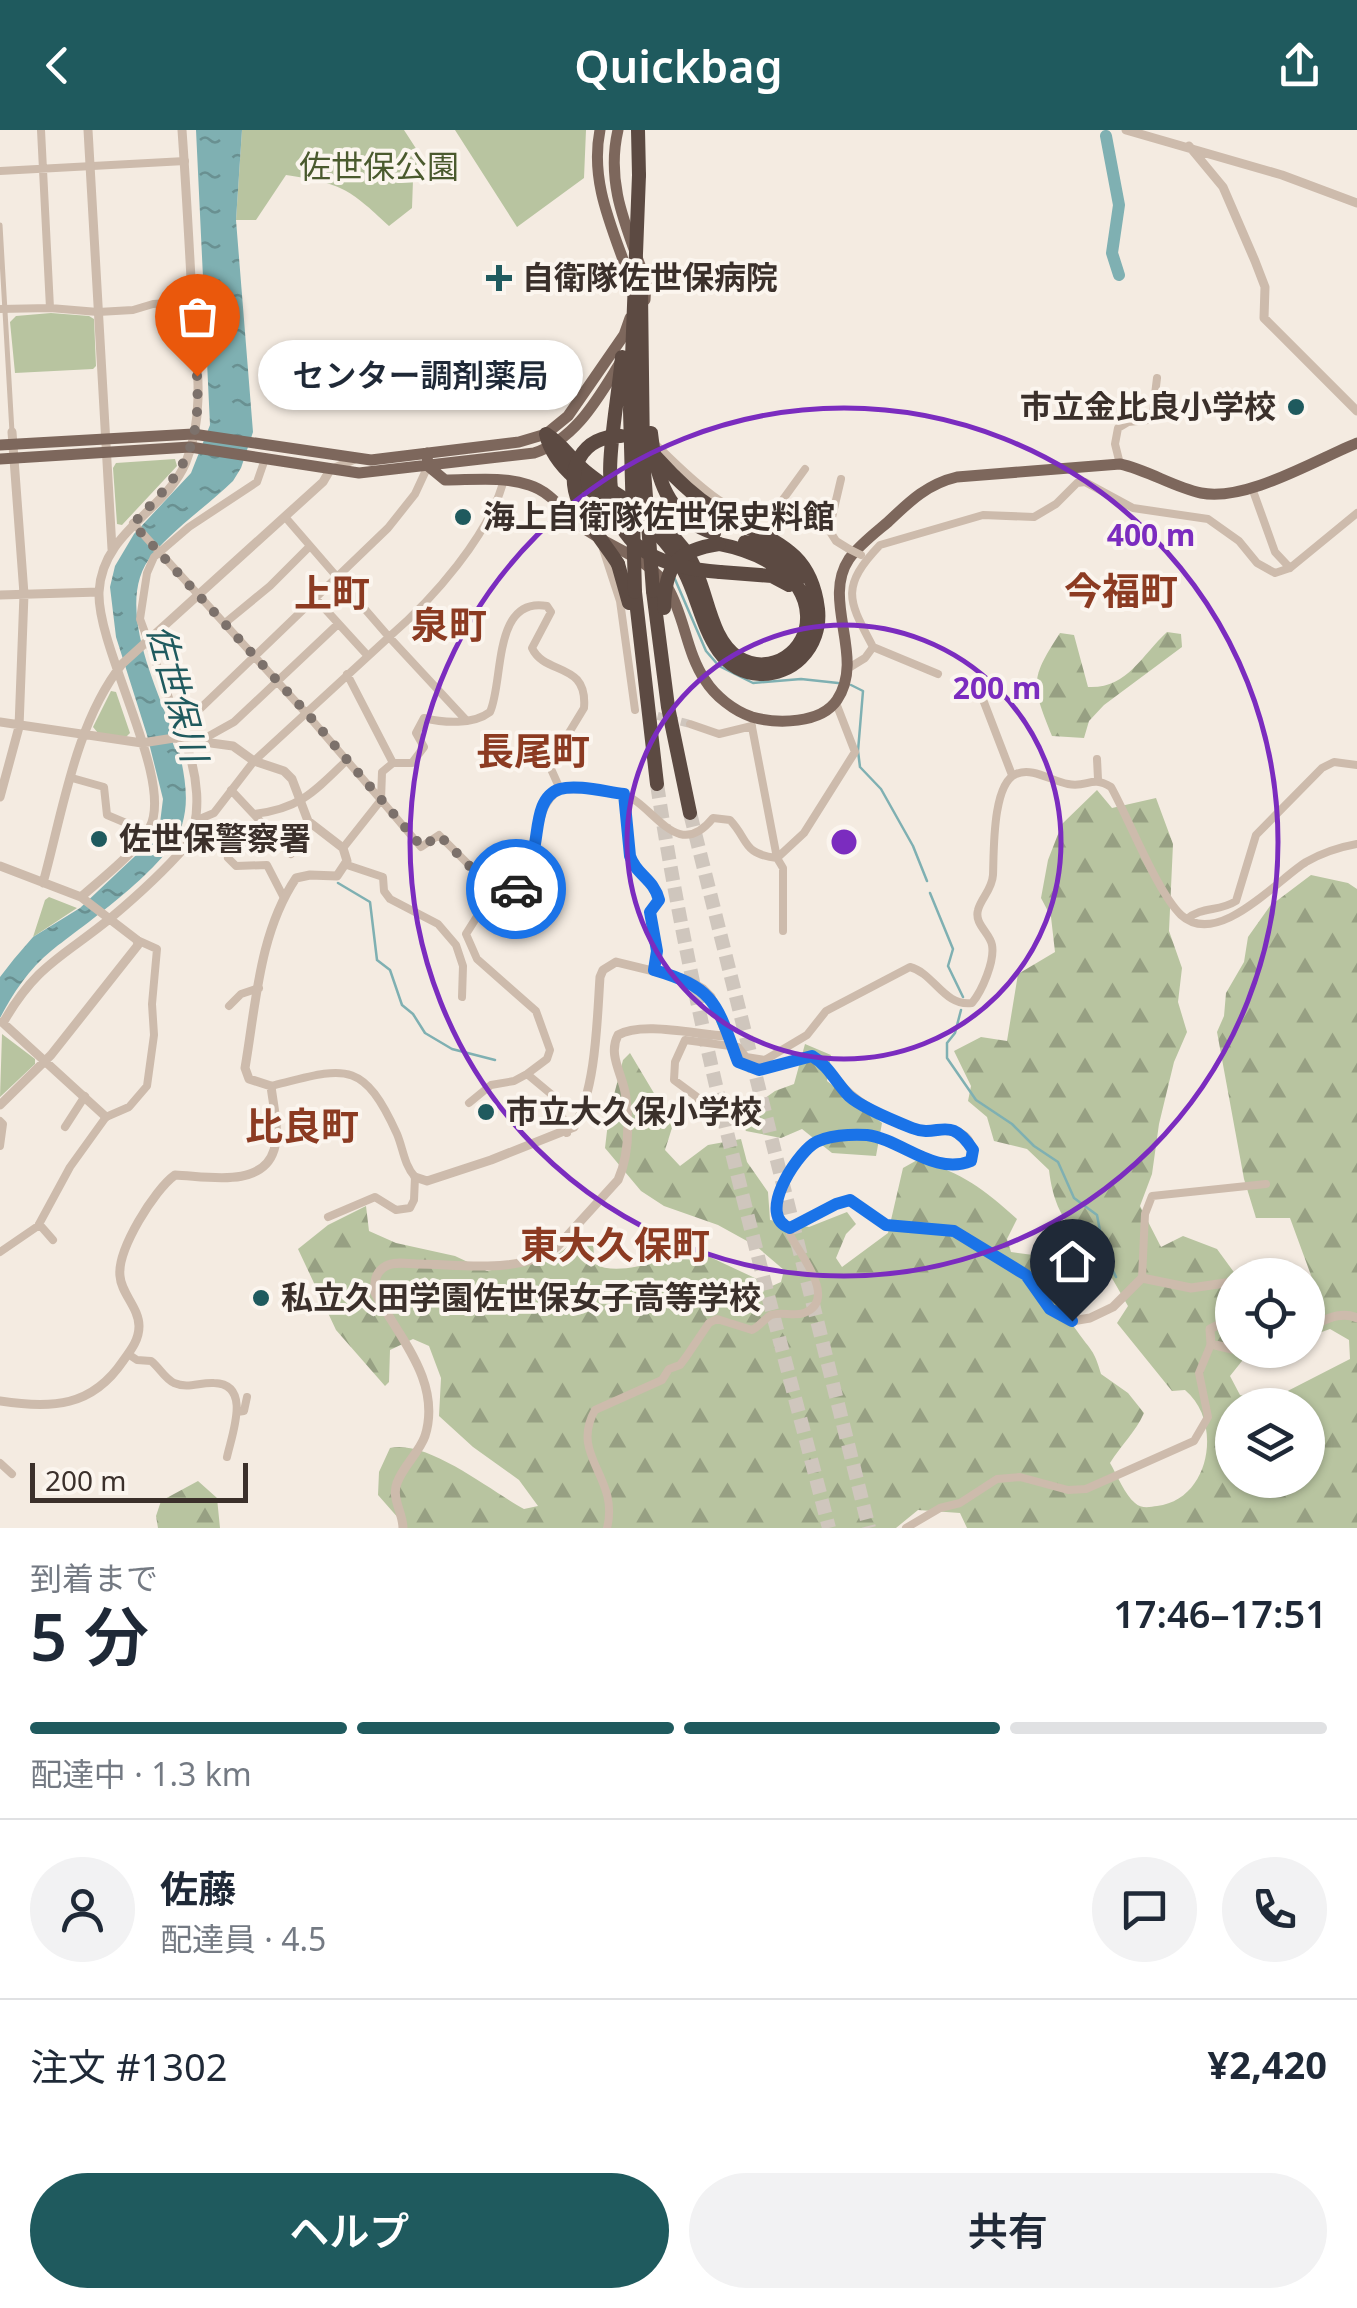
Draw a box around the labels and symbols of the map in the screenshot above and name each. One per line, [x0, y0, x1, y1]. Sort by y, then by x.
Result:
park label: 佐世保公園 [299, 144, 459, 187]
place label: 自衛隊佐世保病院 [522, 255, 778, 298]
marker: 自衛隊佐世保病院 [486, 265, 512, 291]
pin [155, 274, 240, 377]
callout: センター調剤薬局 [257, 341, 582, 411]
place label: 市立金比良小学校 [1020, 384, 1276, 427]
marker: 市立金比良小学校 [1285, 396, 1307, 418]
place label: 海上自衛隊佐世保史料館 [483, 494, 835, 537]
marker: 海上自衛隊佐世保史料館 [452, 506, 474, 528]
text: 400 m [1107, 514, 1195, 555]
district label: 今福町 [1064, 564, 1178, 616]
district label: 上町 [294, 566, 370, 618]
district label: 泉町 [411, 598, 487, 650]
water label: 佐世保川 [138, 619, 220, 770]
text: 200 m [953, 667, 1041, 708]
district label: 長尾町 [476, 724, 590, 776]
place label: 佐世保警察署 [119, 816, 311, 859]
centre of rings [826, 824, 862, 860]
marker: 佐世保警察署 [88, 828, 110, 850]
courier [466, 839, 566, 939]
place label: 市立大久保小学校 [506, 1089, 762, 1132]
district label: 比良町 [245, 1099, 359, 1151]
marker: 市立大久保小学校 [475, 1101, 497, 1123]
district label: 東大久保町 [520, 1218, 710, 1270]
pin [1030, 1219, 1115, 1322]
place label: 私立久田学園佐世保女子高等学校 [281, 1275, 761, 1318]
marker: 私立久田学園佐世保女子高等学校 [250, 1287, 272, 1309]
scale bar [30, 1458, 248, 1502]

